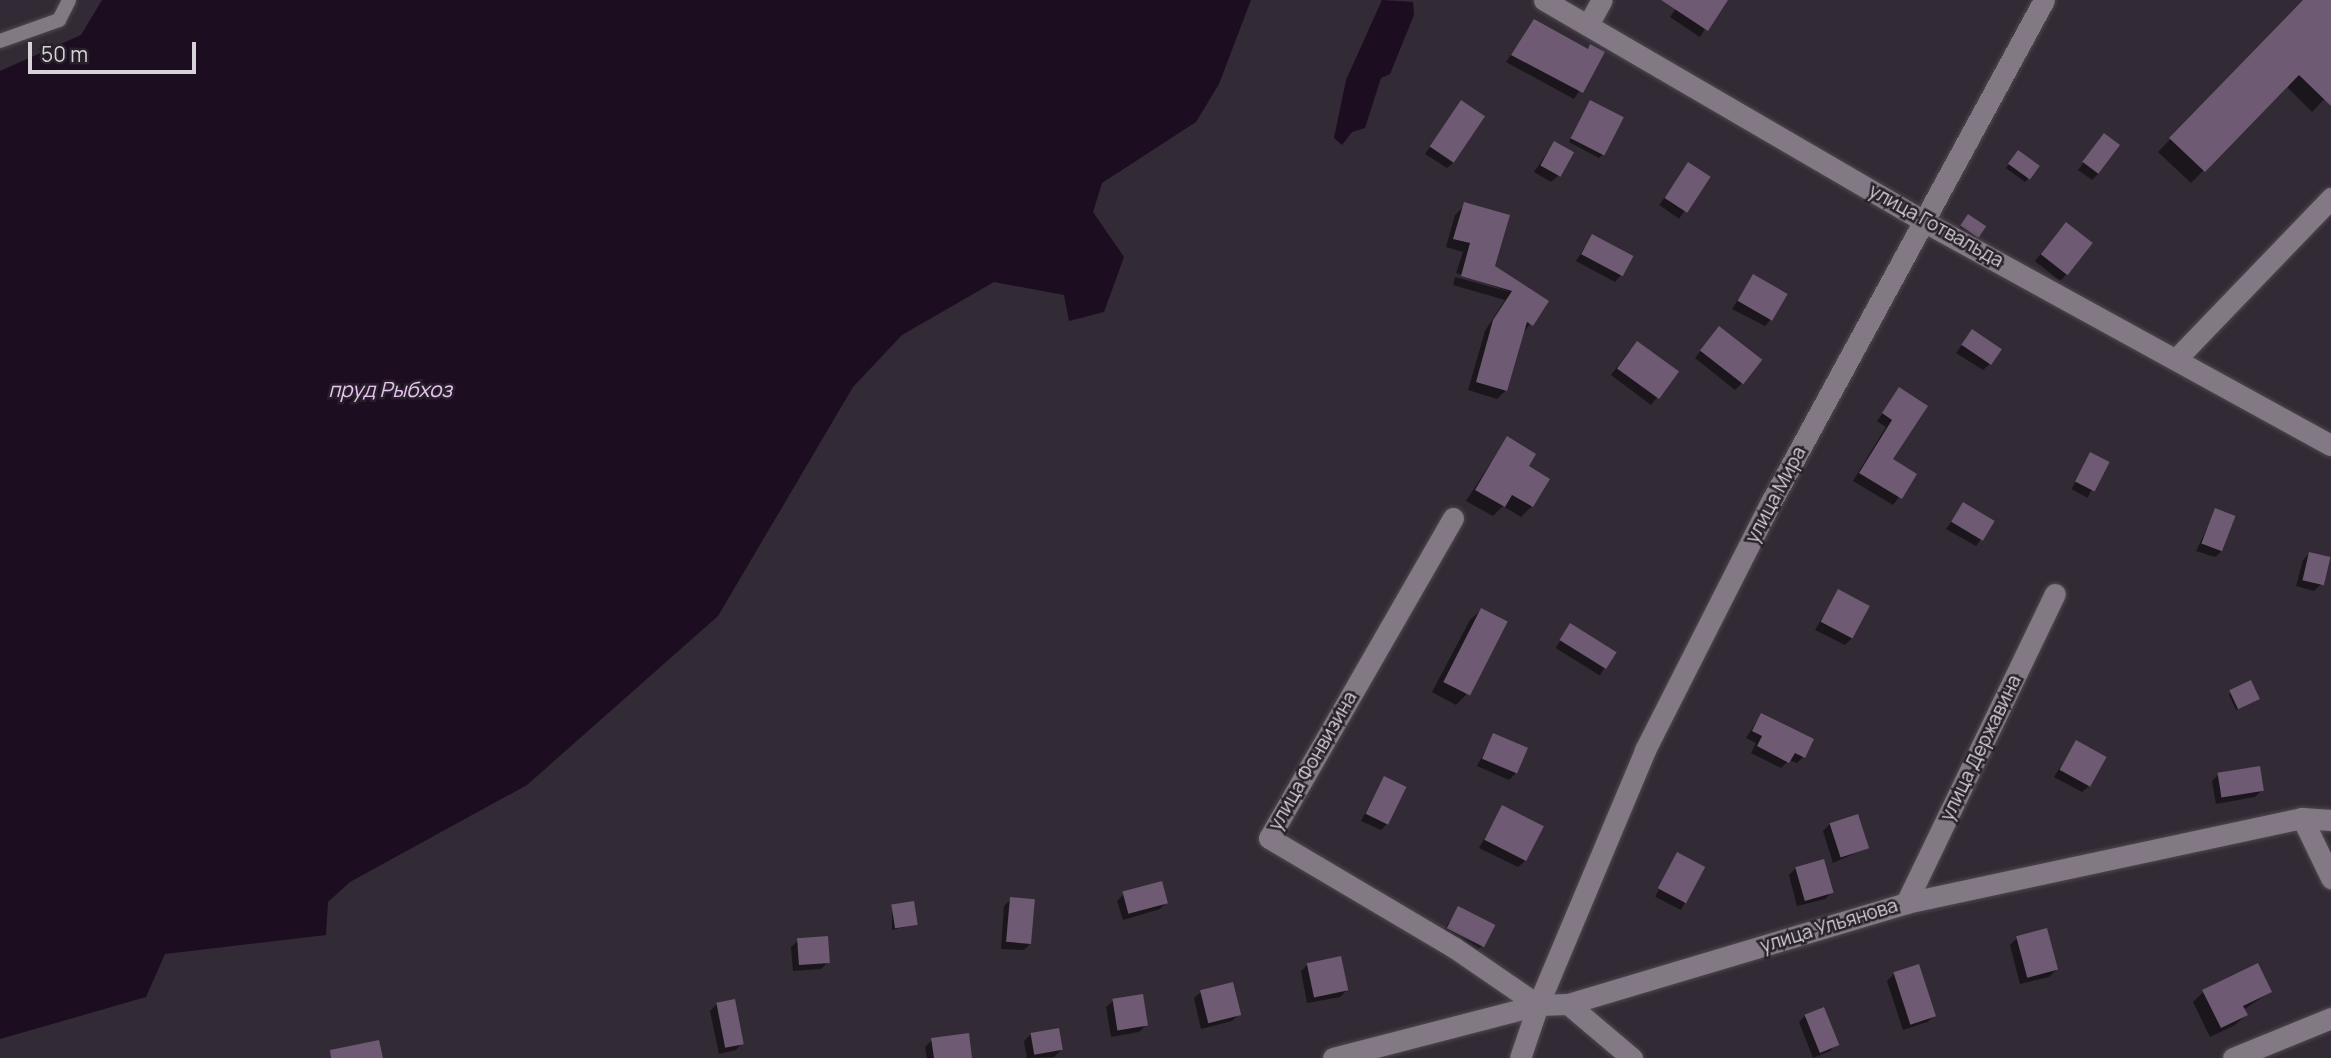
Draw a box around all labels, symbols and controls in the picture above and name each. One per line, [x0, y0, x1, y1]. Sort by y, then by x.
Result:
scale bar [32, 28, 200, 72]
text: 50 m [41, 40, 88, 68]
street label: улица Готвальда [1865, 180, 2007, 272]
water label: пруд Рыбхоз [328, 376, 452, 402]
street label: улица Мира [1741, 443, 1811, 547]
street label: улица Державина [1936, 671, 2026, 825]
street label: улица Фонвизина [1264, 687, 1362, 835]
street label: улица Ульянова [1757, 894, 1901, 958]

